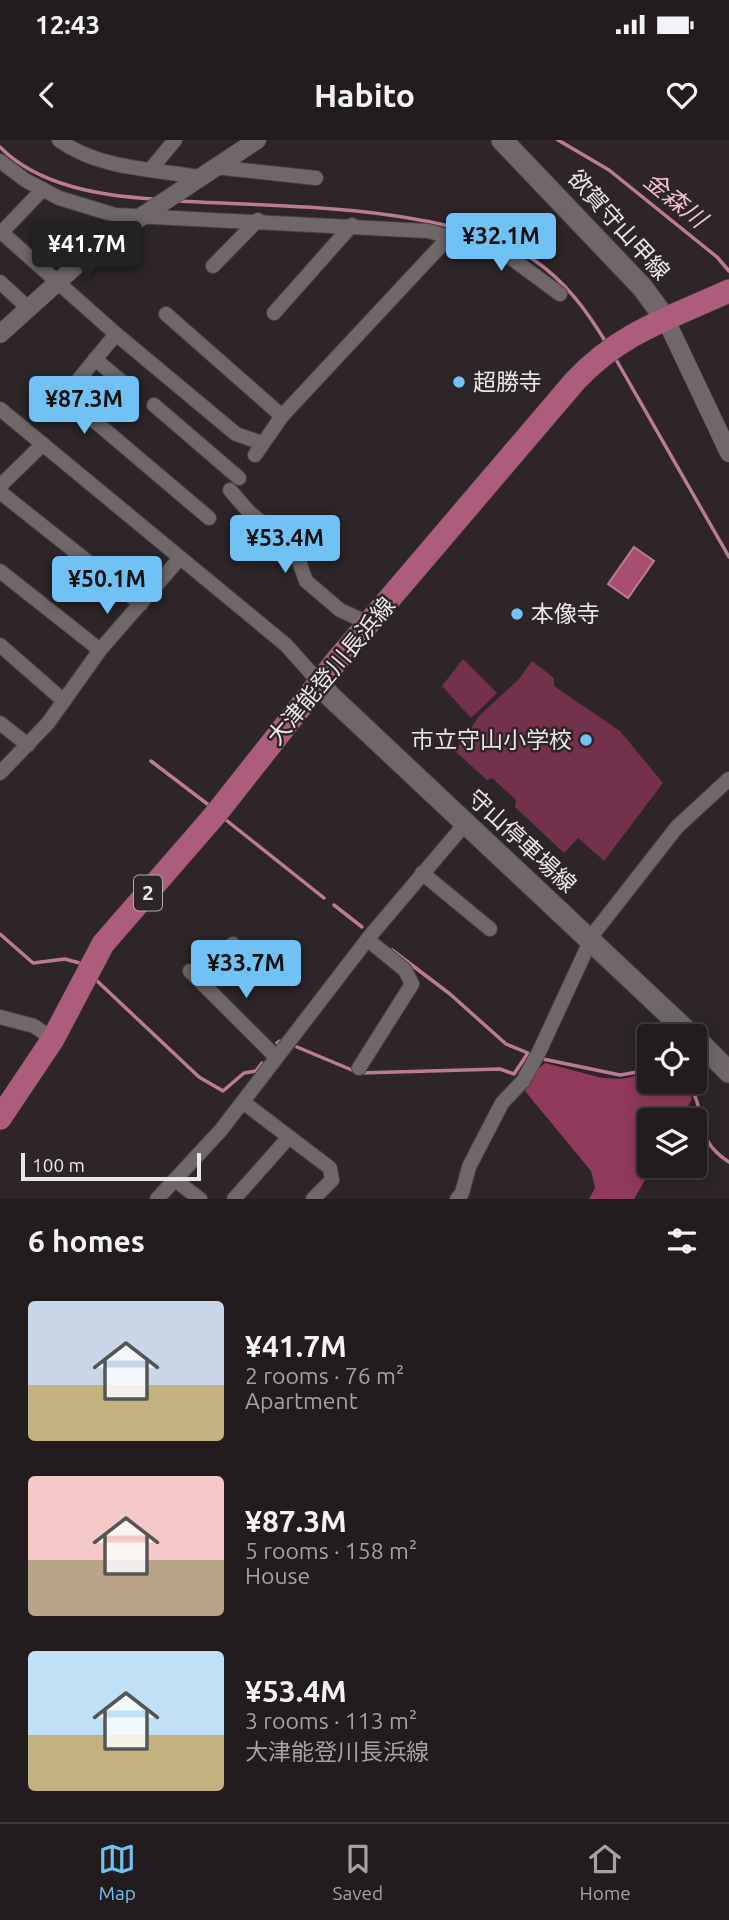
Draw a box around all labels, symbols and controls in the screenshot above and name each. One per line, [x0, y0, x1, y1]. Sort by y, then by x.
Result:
text: 12:43 [35, 10, 100, 39]
icon: back [28, 76, 66, 114]
icon: heart [663, 76, 701, 114]
text: Habito [314, 77, 415, 113]
street label: 欲賀守山甲線 [564, 165, 675, 284]
water label: 金森川 [639, 166, 714, 235]
pin: ¥32.1M [444, 214, 558, 273]
pin: ¥41.7M [30, 222, 144, 281]
text: ¥32.1M [462, 223, 540, 248]
text: ¥41.7M [48, 231, 126, 256]
place label: 超勝寺 [473, 369, 542, 394]
marker: 超勝寺 [451, 374, 467, 390]
pin: ¥87.3M [27, 376, 141, 436]
text: ¥87.3M [45, 386, 123, 411]
pin: ¥53.4M [228, 516, 342, 575]
text: ¥53.4M [246, 525, 324, 550]
pin: ¥50.1M [50, 556, 164, 616]
text: ¥50.1M [68, 566, 146, 591]
street label: 大津能登川長浜線 [262, 592, 399, 749]
place label: 本像寺 [531, 601, 600, 626]
marker: 本像寺 [509, 606, 525, 622]
place label: 市立守山小学校 [411, 727, 572, 752]
marker: 市立守山小学校 [578, 732, 594, 748]
street label: 守山停車場線 [463, 784, 581, 897]
road number: 2 [134, 876, 162, 910]
pin: ¥33.7M [189, 940, 303, 1000]
text: ¥33.7M [207, 950, 285, 975]
map controls [637, 1024, 707, 1178]
button: locate [637, 1024, 707, 1094]
button: layers [637, 1108, 707, 1178]
scale bar [21, 1150, 201, 1182]
text: 100 m [32, 1154, 85, 1176]
icon: filters [663, 1222, 701, 1260]
text: 6 homes [28, 1224, 145, 1258]
icon: home [84, 1329, 168, 1413]
text: ¥41.7M [245, 1329, 347, 1363]
text: 2 rooms · 76 m² [245, 1363, 404, 1388]
text: Apartment [245, 1388, 358, 1413]
icon: home [84, 1504, 168, 1588]
text: ¥87.3M [245, 1504, 347, 1538]
text: 5 rooms · 158 m² [245, 1538, 417, 1563]
text: House [245, 1563, 310, 1588]
text: ¥53.4M [245, 1674, 347, 1708]
icon: home [84, 1679, 168, 1763]
text: 3 rooms · 113 m² [245, 1708, 417, 1733]
text: 大津能登川長浜線 [245, 1739, 429, 1764]
tab: Map [98, 1840, 136, 1904]
tab: Saved [333, 1840, 383, 1904]
tab: Home [580, 1840, 631, 1904]

